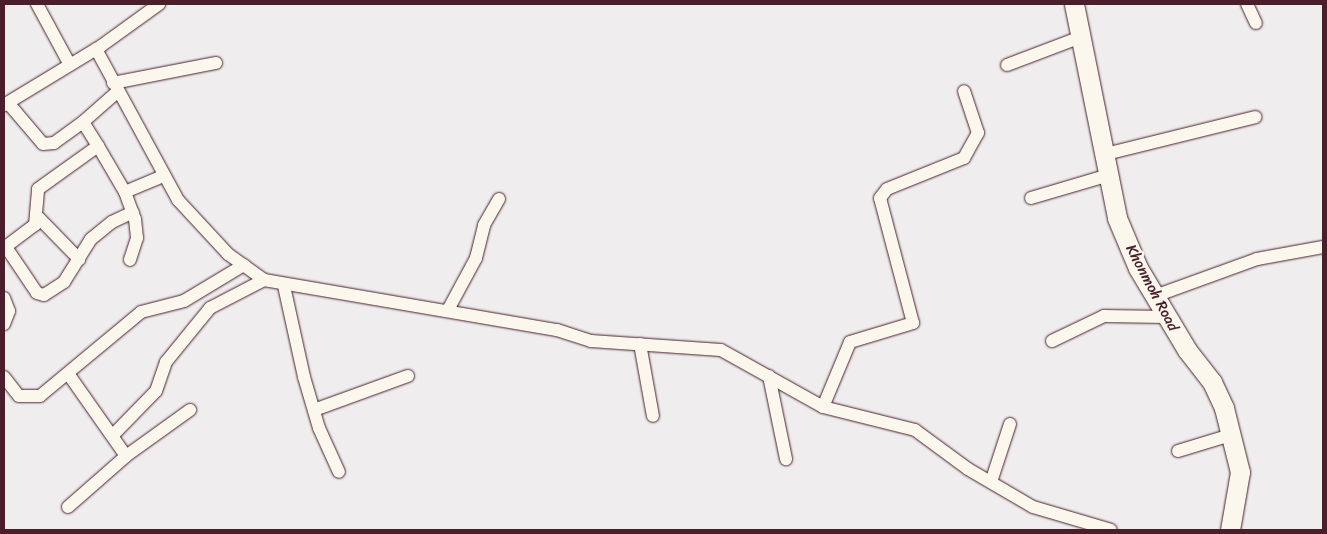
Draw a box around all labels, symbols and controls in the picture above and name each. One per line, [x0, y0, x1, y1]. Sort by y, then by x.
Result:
street label: Khonmoh Road [1122, 242, 1182, 334]

